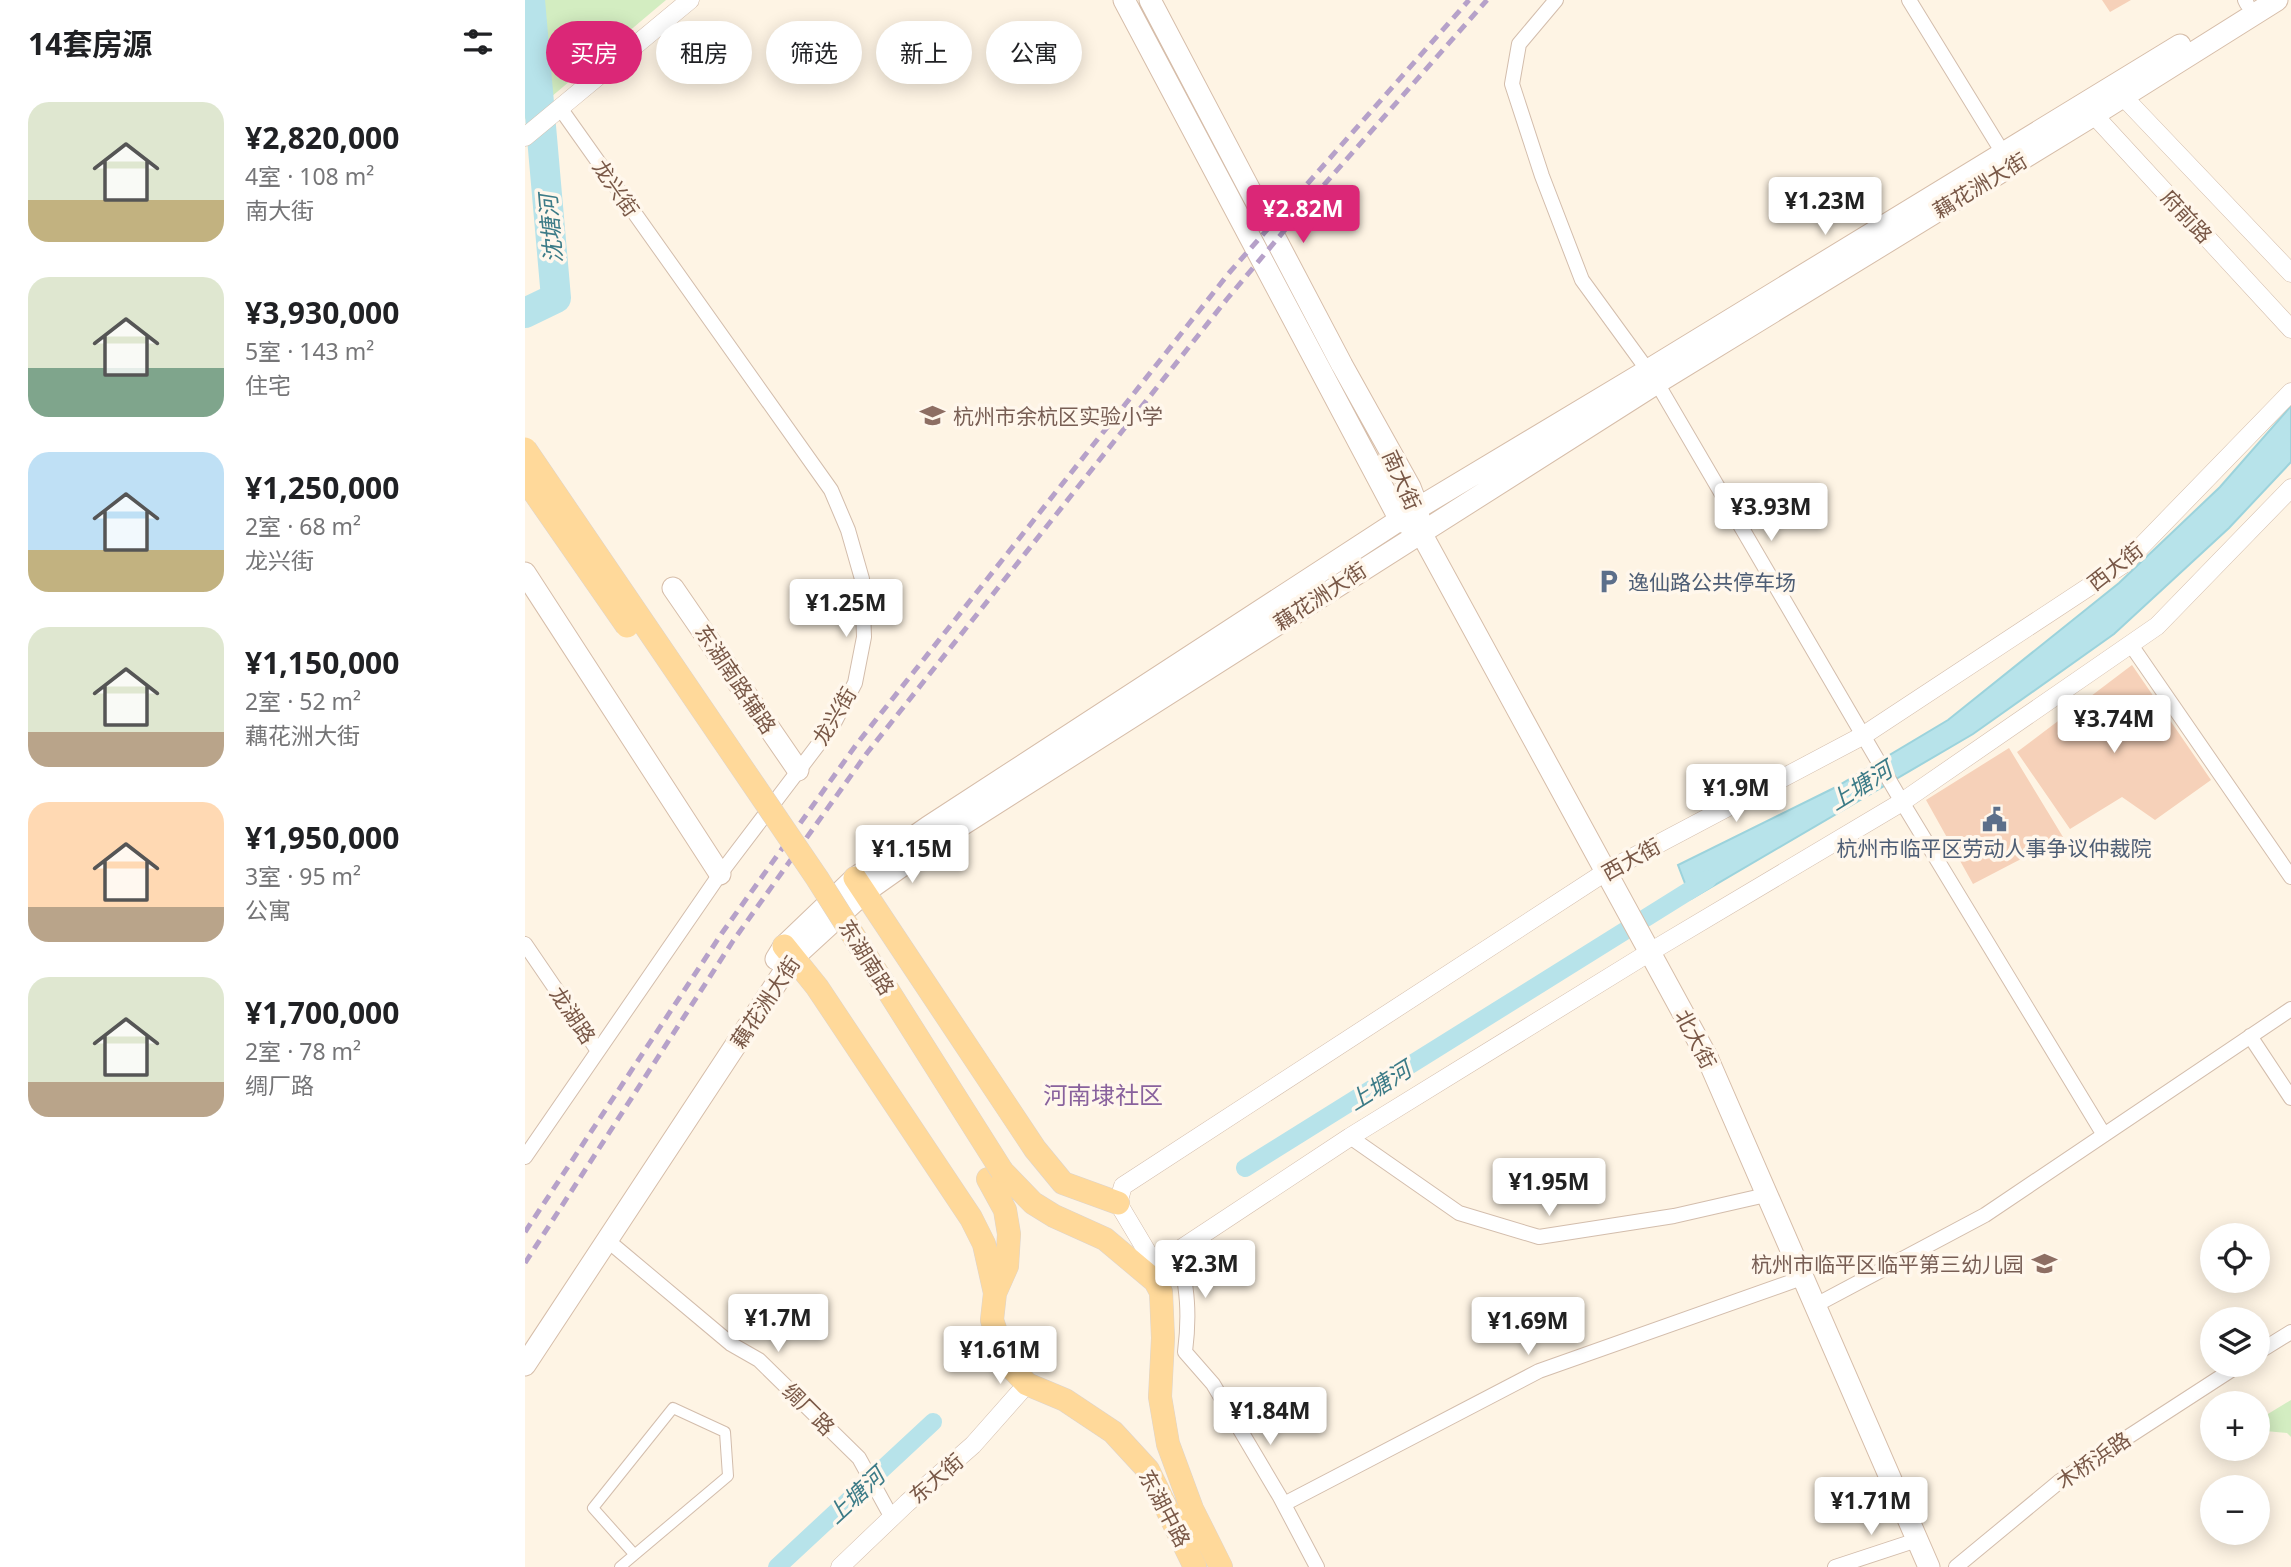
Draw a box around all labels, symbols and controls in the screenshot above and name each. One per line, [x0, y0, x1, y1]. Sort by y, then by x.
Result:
chip: 买房 [546, 21, 642, 84]
chip: 租房 [656, 21, 752, 84]
chip: 筛选 [766, 21, 862, 84]
chip: 新上 [876, 21, 972, 84]
chip: 公寓 [986, 21, 1082, 84]
text: 14套房源 [28, 23, 152, 64]
icon: filters [459, 23, 497, 61]
text: ¥2,820,000 [245, 117, 399, 158]
icon: home [84, 130, 168, 214]
street label: 藕花洲大街 [1928, 146, 2032, 224]
street label: 龙兴街 [586, 154, 646, 222]
text: 4室 · 108 m² [245, 160, 374, 192]
pin: ¥1.23M [1768, 177, 1882, 237]
street label: 府前路 [2155, 183, 2219, 249]
text: ¥1.23M [1785, 184, 1865, 216]
pin: ¥2.82M [1246, 186, 1360, 245]
water label: 沈塘河 [531, 189, 569, 265]
text: ¥2.82M [1263, 192, 1343, 224]
text: 南大街 [245, 194, 314, 226]
text: ¥3,930,000 [245, 292, 399, 333]
icon: home [84, 305, 168, 389]
text: 5室 · 143 m² [245, 335, 374, 367]
text: 住宅 [245, 369, 291, 401]
school or university icon: 杭州市余杭区实验小学 [919, 402, 947, 430]
place label: 杭州市余杭区实验小学 [953, 402, 1163, 430]
street label: 南大街 [1376, 446, 1428, 514]
text: ¥1,250,000 [245, 467, 399, 508]
icon: home [84, 480, 168, 564]
pin: ¥3.93M [1714, 484, 1828, 543]
text: ¥3.93M [1731, 490, 1811, 522]
text: 2室 · 68 m² [245, 510, 361, 542]
street label: 西大街 [2082, 536, 2148, 596]
text: 龙兴街 [245, 544, 314, 576]
street label: 藕花洲大街 [1268, 556, 1372, 636]
parking icon: 逸仙路公共停车场 [1594, 568, 1622, 596]
place label: 逸仙路公共停车场 [1628, 568, 1796, 596]
pin: ¥1.25M [789, 580, 903, 639]
text: ¥1.25M [806, 586, 886, 618]
street label: 东湖南路辅路 [689, 619, 783, 739]
text: ¥1,150,000 [245, 642, 399, 683]
icon: home [84, 655, 168, 739]
street label: 龙兴街 [806, 682, 862, 750]
text: 2室 · 52 m² [245, 685, 361, 717]
pin: ¥3.74M [2057, 696, 2171, 755]
text: ¥3.74M [2074, 702, 2154, 734]
text: 藕花洲大街 [245, 719, 360, 751]
water label: 上塘河 [1822, 751, 1901, 817]
pin: ¥1.9M [1687, 764, 1785, 824]
text: ¥1.9M [1702, 771, 1770, 803]
public building icon: 杭州市临平区劳动人事争议仲裁院 [1980, 805, 2008, 833]
text: ¥1,950,000 [245, 817, 399, 858]
pin: ¥1.15M [855, 826, 969, 885]
icon: home [84, 830, 168, 914]
street label: 西大街 [1597, 831, 1665, 887]
text: ¥1.15M [872, 832, 952, 864]
place label: 杭州市临平区劳动人事争议仲裁院 [1837, 834, 2152, 862]
text: 3室 · 95 m² [245, 860, 361, 892]
text: 公寓 [245, 894, 291, 926]
street label: 东湖南路 [833, 914, 901, 1000]
street label: 藕花洲大街 [724, 951, 806, 1053]
street label: 龙湖路 [544, 981, 602, 1049]
text: ¥1,700,000 [245, 992, 399, 1033]
icon: home [84, 1005, 168, 1089]
street label: 北大街 [1669, 1005, 1723, 1073]
text: 2室 · 78 m² [245, 1035, 361, 1067]
water label: 上塘河 [1341, 1051, 1420, 1117]
text: 绸厂路 [245, 1069, 314, 1101]
district label: 河南埭社区 [1043, 1078, 1163, 1111]
pin: ¥1.95M [1492, 1158, 1606, 1218]
text: ¥1.95M [1509, 1165, 1589, 1197]
map controls [2200, 1223, 2270, 1545]
button: locate [2200, 1223, 2270, 1293]
pin: ¥2.3M [1156, 1240, 1254, 1300]
text: ¥2.3M [1171, 1247, 1239, 1279]
place label: 杭州市临平区临平第三幼儿园 [1751, 1250, 2024, 1278]
school or university icon: 杭州市临平区临平第三幼儿园 [2030, 1250, 2058, 1278]
pin: ¥1.7M [729, 1294, 827, 1354]
pin: ¥1.69M [1471, 1298, 1585, 1357]
text: ¥1.7M [744, 1301, 812, 1333]
text: ¥1.69M [1488, 1304, 1568, 1336]
button: layers [2200, 1307, 2270, 1377]
pin: ¥1.61M [943, 1326, 1057, 1386]
text: ¥1.61M [960, 1333, 1040, 1365]
street label: 绸厂路 [777, 1377, 841, 1441]
pin: ¥1.84M [1213, 1388, 1327, 1447]
button: + [2200, 1391, 2270, 1461]
text: ¥1.84M [1230, 1394, 1310, 1426]
street label: 木桥浜路 [2050, 1425, 2136, 1495]
street label: 东大街 [903, 1447, 969, 1509]
water label: 上塘河 [819, 1457, 894, 1530]
street label: 东湖中路 [1133, 1464, 1197, 1552]
button: − [2200, 1475, 2270, 1545]
pin: ¥1.71M [1814, 1478, 1928, 1537]
text: ¥1.71M [1831, 1484, 1911, 1516]

